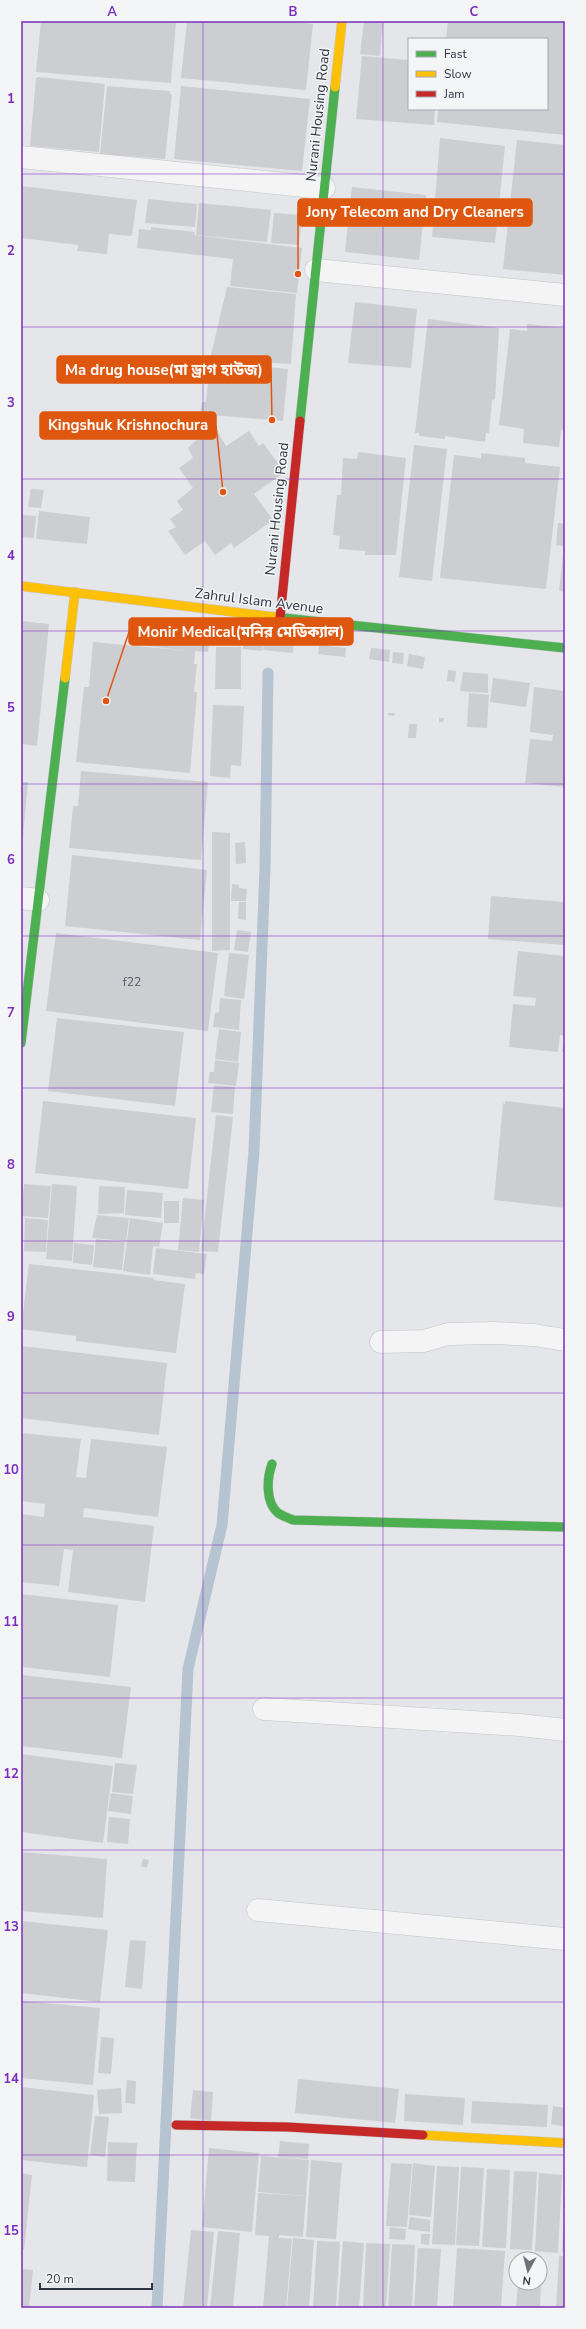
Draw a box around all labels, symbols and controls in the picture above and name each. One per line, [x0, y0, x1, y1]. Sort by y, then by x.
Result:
text: A [107, 3, 117, 21]
text: B [289, 3, 298, 21]
text: C [470, 3, 479, 21]
legend [408, 38, 548, 110]
text: Fast [444, 46, 467, 62]
street label: Nurani Housing Road [302, 47, 334, 183]
text: Slow [444, 66, 472, 82]
text: Jam [443, 86, 465, 102]
text: 1 [7, 90, 15, 108]
callout: Jony Telecom and Dry Cleaners [298, 199, 532, 226]
text: Jony Telecom and Dry Cleaners [305, 202, 524, 222]
text: 2 [7, 242, 15, 260]
callout: Ma drug house(মা ড্রাগ হাউজ) [57, 356, 271, 383]
text: Ma drug house(মা ড্রাগ হাউজ) [65, 360, 263, 380]
text: 3 [7, 394, 15, 412]
callout: Kingshuk Krishnochura [40, 412, 216, 439]
text: Kingshuk Krishnochura [48, 415, 208, 435]
street label: Nurani Housing Road [261, 441, 293, 577]
text: 4 [7, 547, 15, 565]
street label: Zahrul Islam Avenue [194, 584, 324, 618]
callout: Monir Medical(মনির মেডিক্যাল) [129, 618, 353, 645]
text: Monir Medical(মনির মেডিক্যাল) [137, 622, 345, 642]
text: 5 [7, 699, 15, 717]
text: 6 [7, 851, 15, 869]
house number: f22 [123, 974, 141, 990]
text: 7 [7, 1004, 15, 1022]
text: 8 [7, 1156, 15, 1174]
text: 9 [7, 1308, 15, 1326]
text: 10 [3, 1461, 19, 1479]
text: 11 [3, 1613, 19, 1631]
text: 12 [3, 1765, 19, 1783]
text: 13 [3, 1918, 19, 1936]
text: 14 [3, 2070, 19, 2088]
text: 15 [3, 2222, 19, 2240]
north arrow [508, 2251, 548, 2291]
scale bar [40, 2265, 152, 2291]
text: 20 m [46, 2271, 74, 2287]
text: N [522, 2272, 532, 2288]

